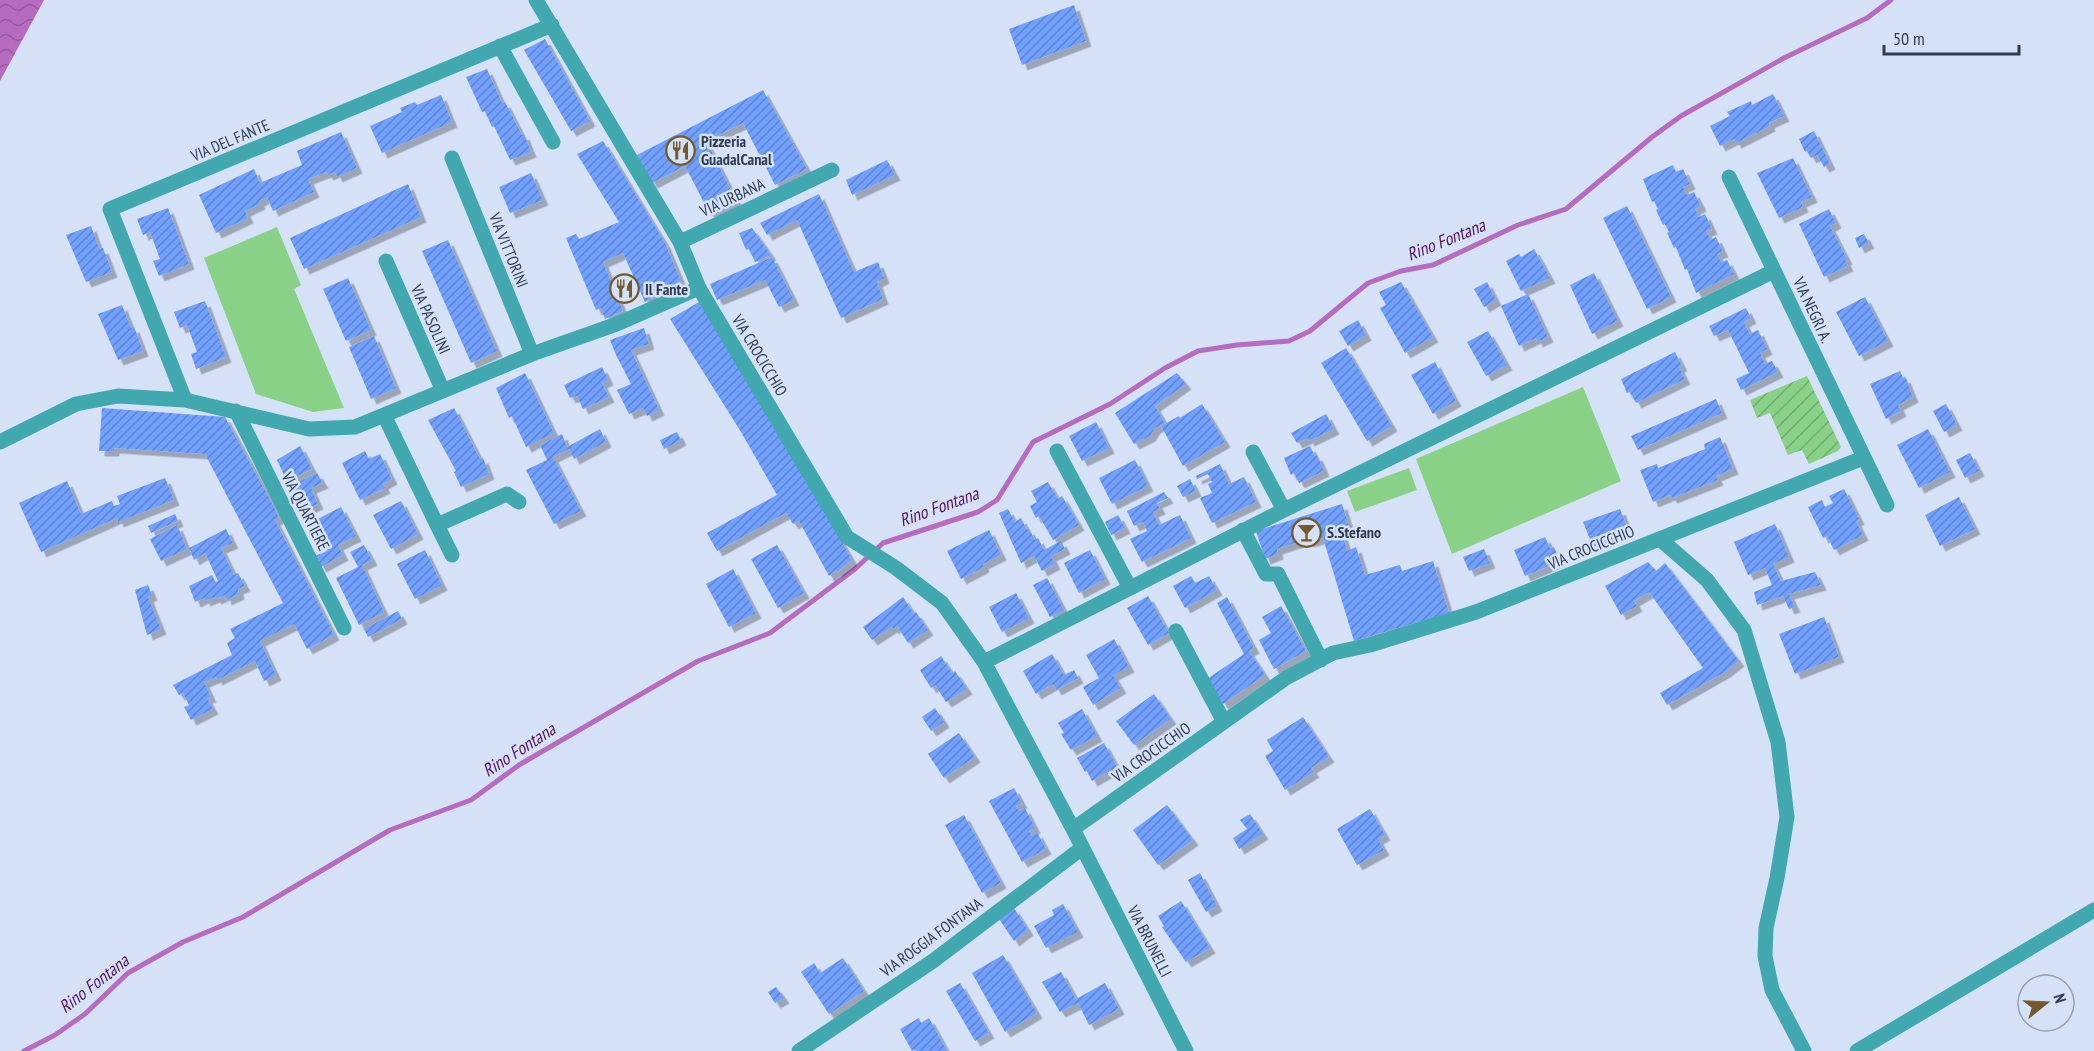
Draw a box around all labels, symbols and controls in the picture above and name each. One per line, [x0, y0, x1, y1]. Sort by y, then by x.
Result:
scale bar [1884, 18, 2019, 56]
text: 50 m [1893, 27, 1925, 50]
street label: VIA DEL FANTE [187, 115, 272, 166]
place label: Pizzeria GuadalCanal [701, 131, 772, 169]
restaurant icon: Pizzeria GuadalCanal [664, 134, 696, 166]
street label: VIA URBANA [696, 173, 768, 221]
street label: VIA VITTORINI [485, 209, 533, 290]
water label: Rino Fontana [1403, 213, 1489, 266]
restaurant icon: Il Fante [608, 273, 640, 305]
street label: VIA NEGRI A. [1789, 273, 1837, 346]
place label: Il Fante [645, 279, 688, 299]
street label: VIA PASOLINI [406, 280, 455, 357]
street label: VIA CROCICCHIO [727, 310, 792, 399]
street label: VIA QUARTIERE [277, 467, 334, 554]
water label: Rino Fontana [896, 481, 982, 531]
bar icon: S.Stefano [1290, 516, 1322, 548]
street label: VIA CROCICCHIO [1544, 521, 1637, 574]
place label: S.Stefano [1327, 522, 1381, 542]
water label: Rino Fontana [478, 717, 560, 782]
street label: VIA CROCICCHIO [1107, 717, 1194, 787]
street label: VIA ROGGIA FONTANA [875, 893, 986, 981]
street label: VIA BRUNELLI [1123, 901, 1177, 980]
water label: Rino Fontana [54, 949, 134, 1018]
north arrow [2016, 973, 2076, 1033]
text: N [2049, 991, 2071, 1006]

